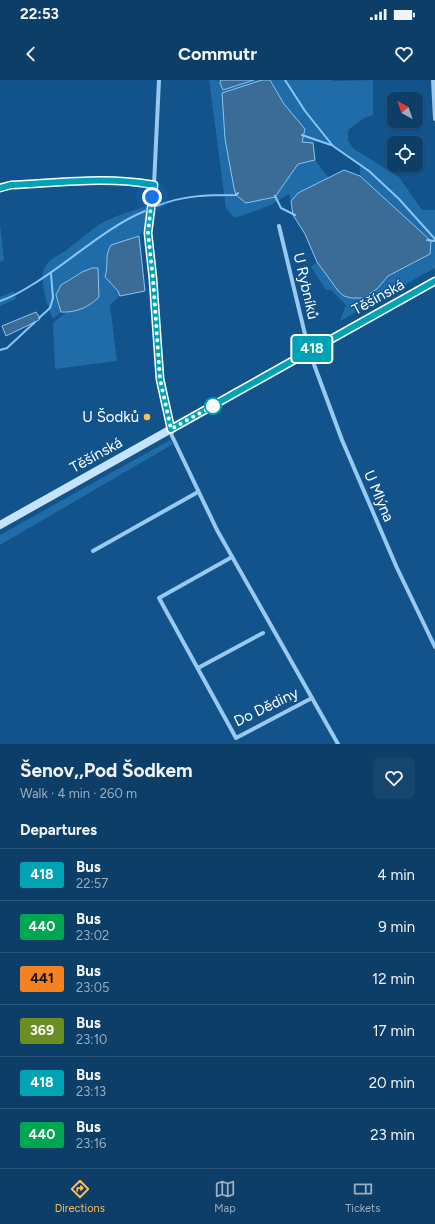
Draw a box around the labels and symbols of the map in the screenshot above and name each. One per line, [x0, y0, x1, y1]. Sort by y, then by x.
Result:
north arrow [387, 92, 423, 128]
your location [142, 187, 162, 207]
street label: U Rybníků [290, 251, 322, 321]
street label: Těšínská [349, 275, 407, 319]
line badge: 418 [289, 336, 335, 362]
unlabelled marker [204, 397, 222, 415]
place label: U Šodků [82, 408, 139, 426]
marker: U Šodků [142, 412, 152, 422]
street label: Těšínská [67, 433, 125, 477]
street label: U Mlýna [360, 468, 398, 524]
street label: Do Dědiny [231, 684, 301, 730]

